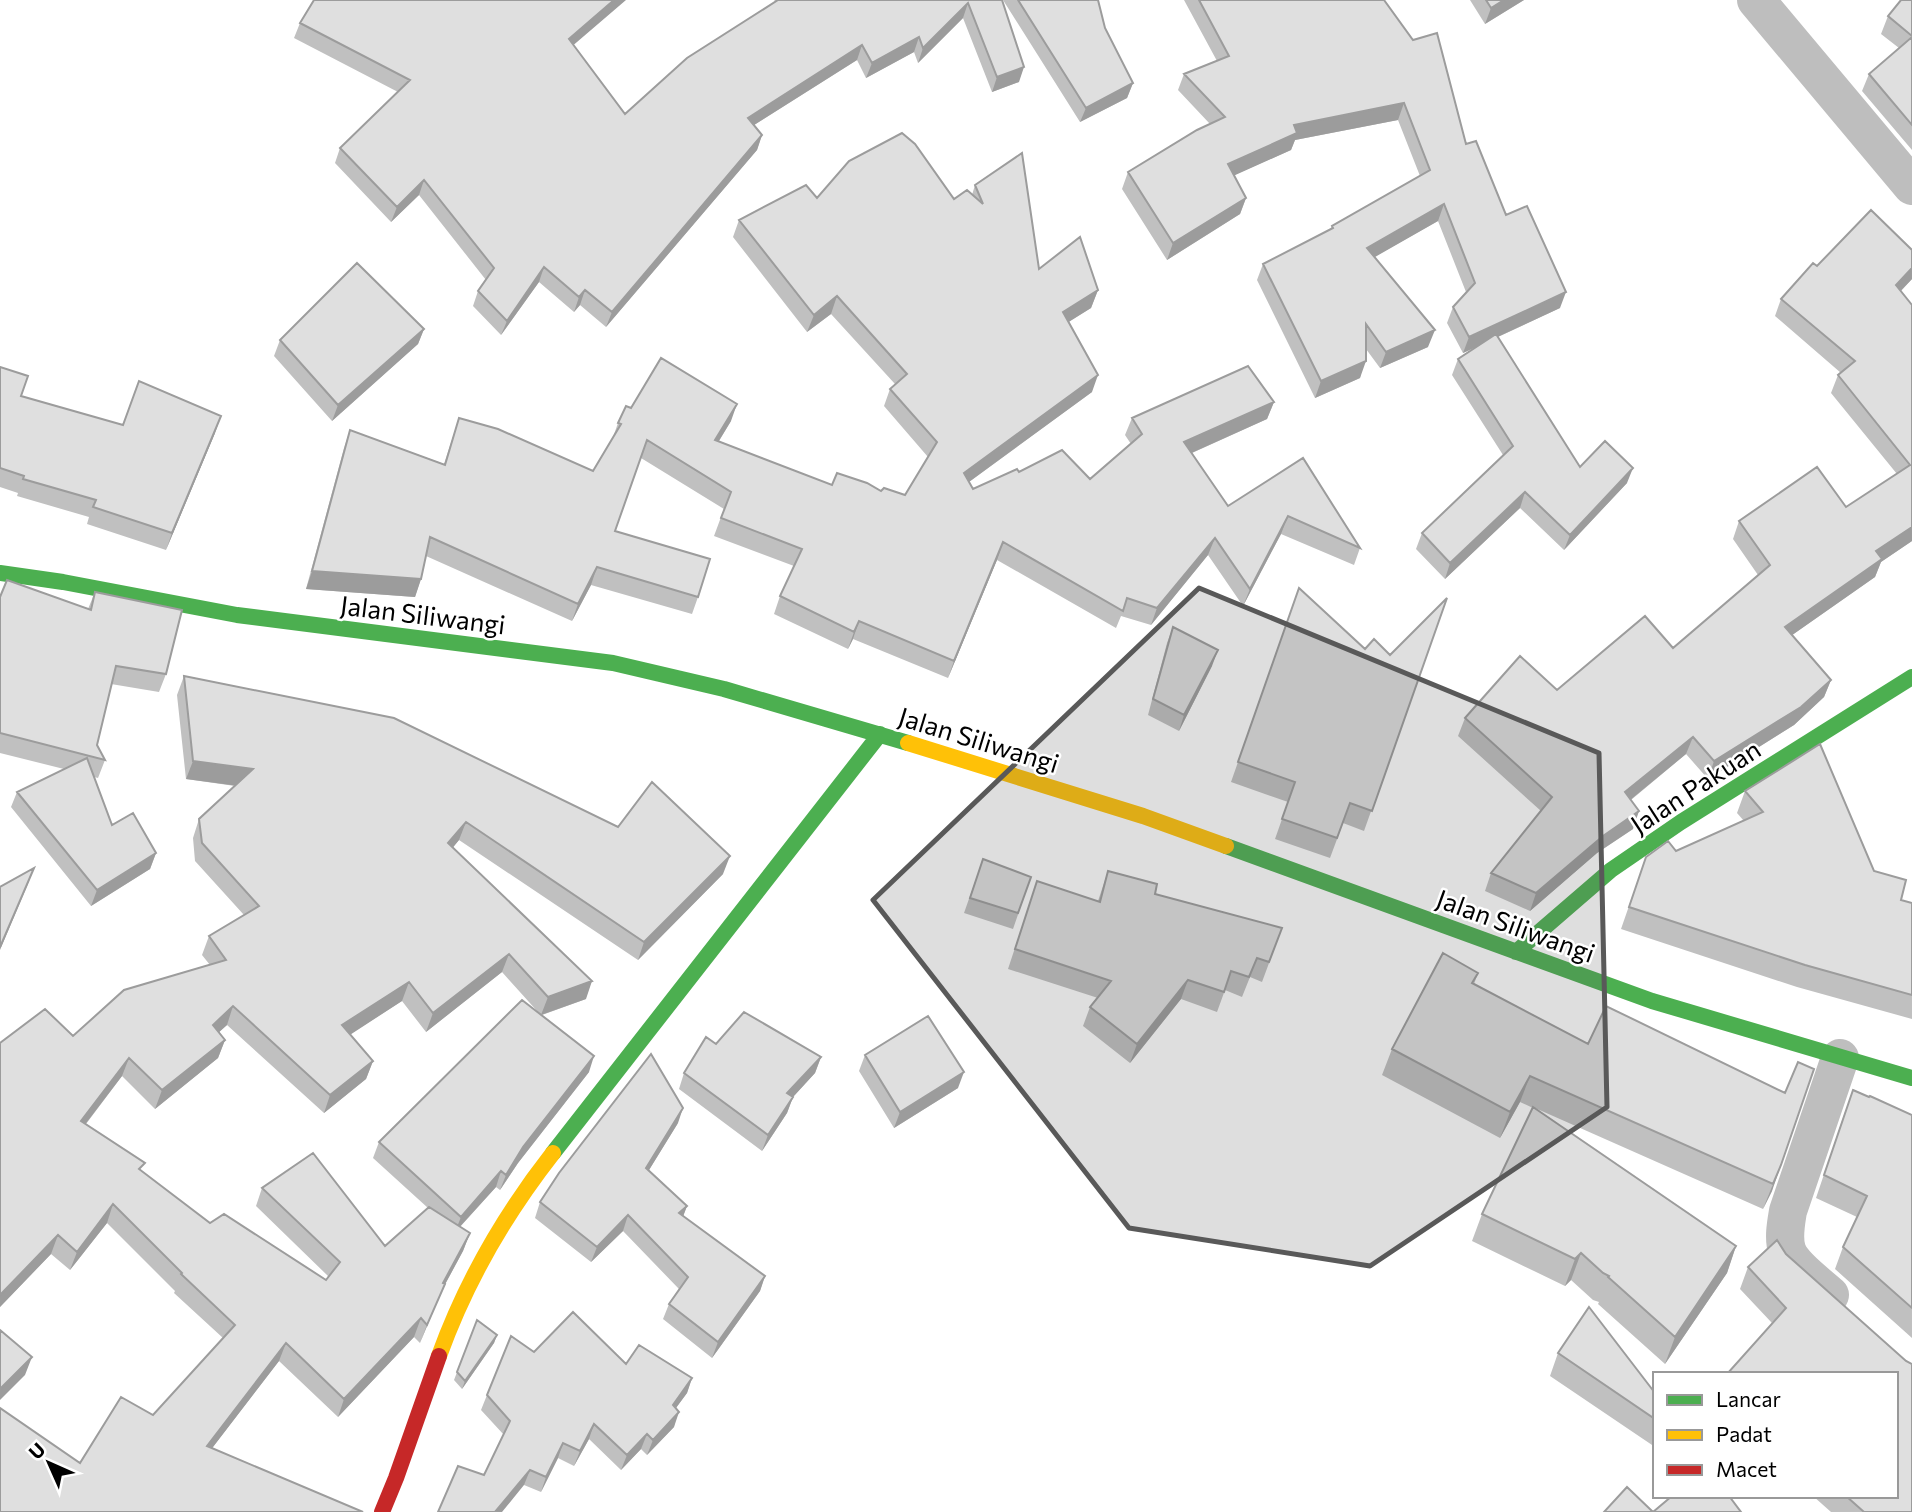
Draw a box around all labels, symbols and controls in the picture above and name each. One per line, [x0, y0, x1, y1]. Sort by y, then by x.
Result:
street label: Jalan Siliwangi [339, 588, 507, 640]
street label: Jalan Siliwangi [895, 700, 1063, 778]
street label: Jalan Pakuan [1624, 733, 1766, 839]
street label: Jalan Siliwangi [1433, 882, 1599, 968]
legend [1653, 1372, 1898, 1498]
text: Lancar [1716, 1386, 1781, 1411]
text: Padat [1716, 1421, 1772, 1446]
north arrow [14, 1428, 84, 1498]
text: U [24, 1438, 50, 1464]
text: Macet [1716, 1456, 1777, 1481]

